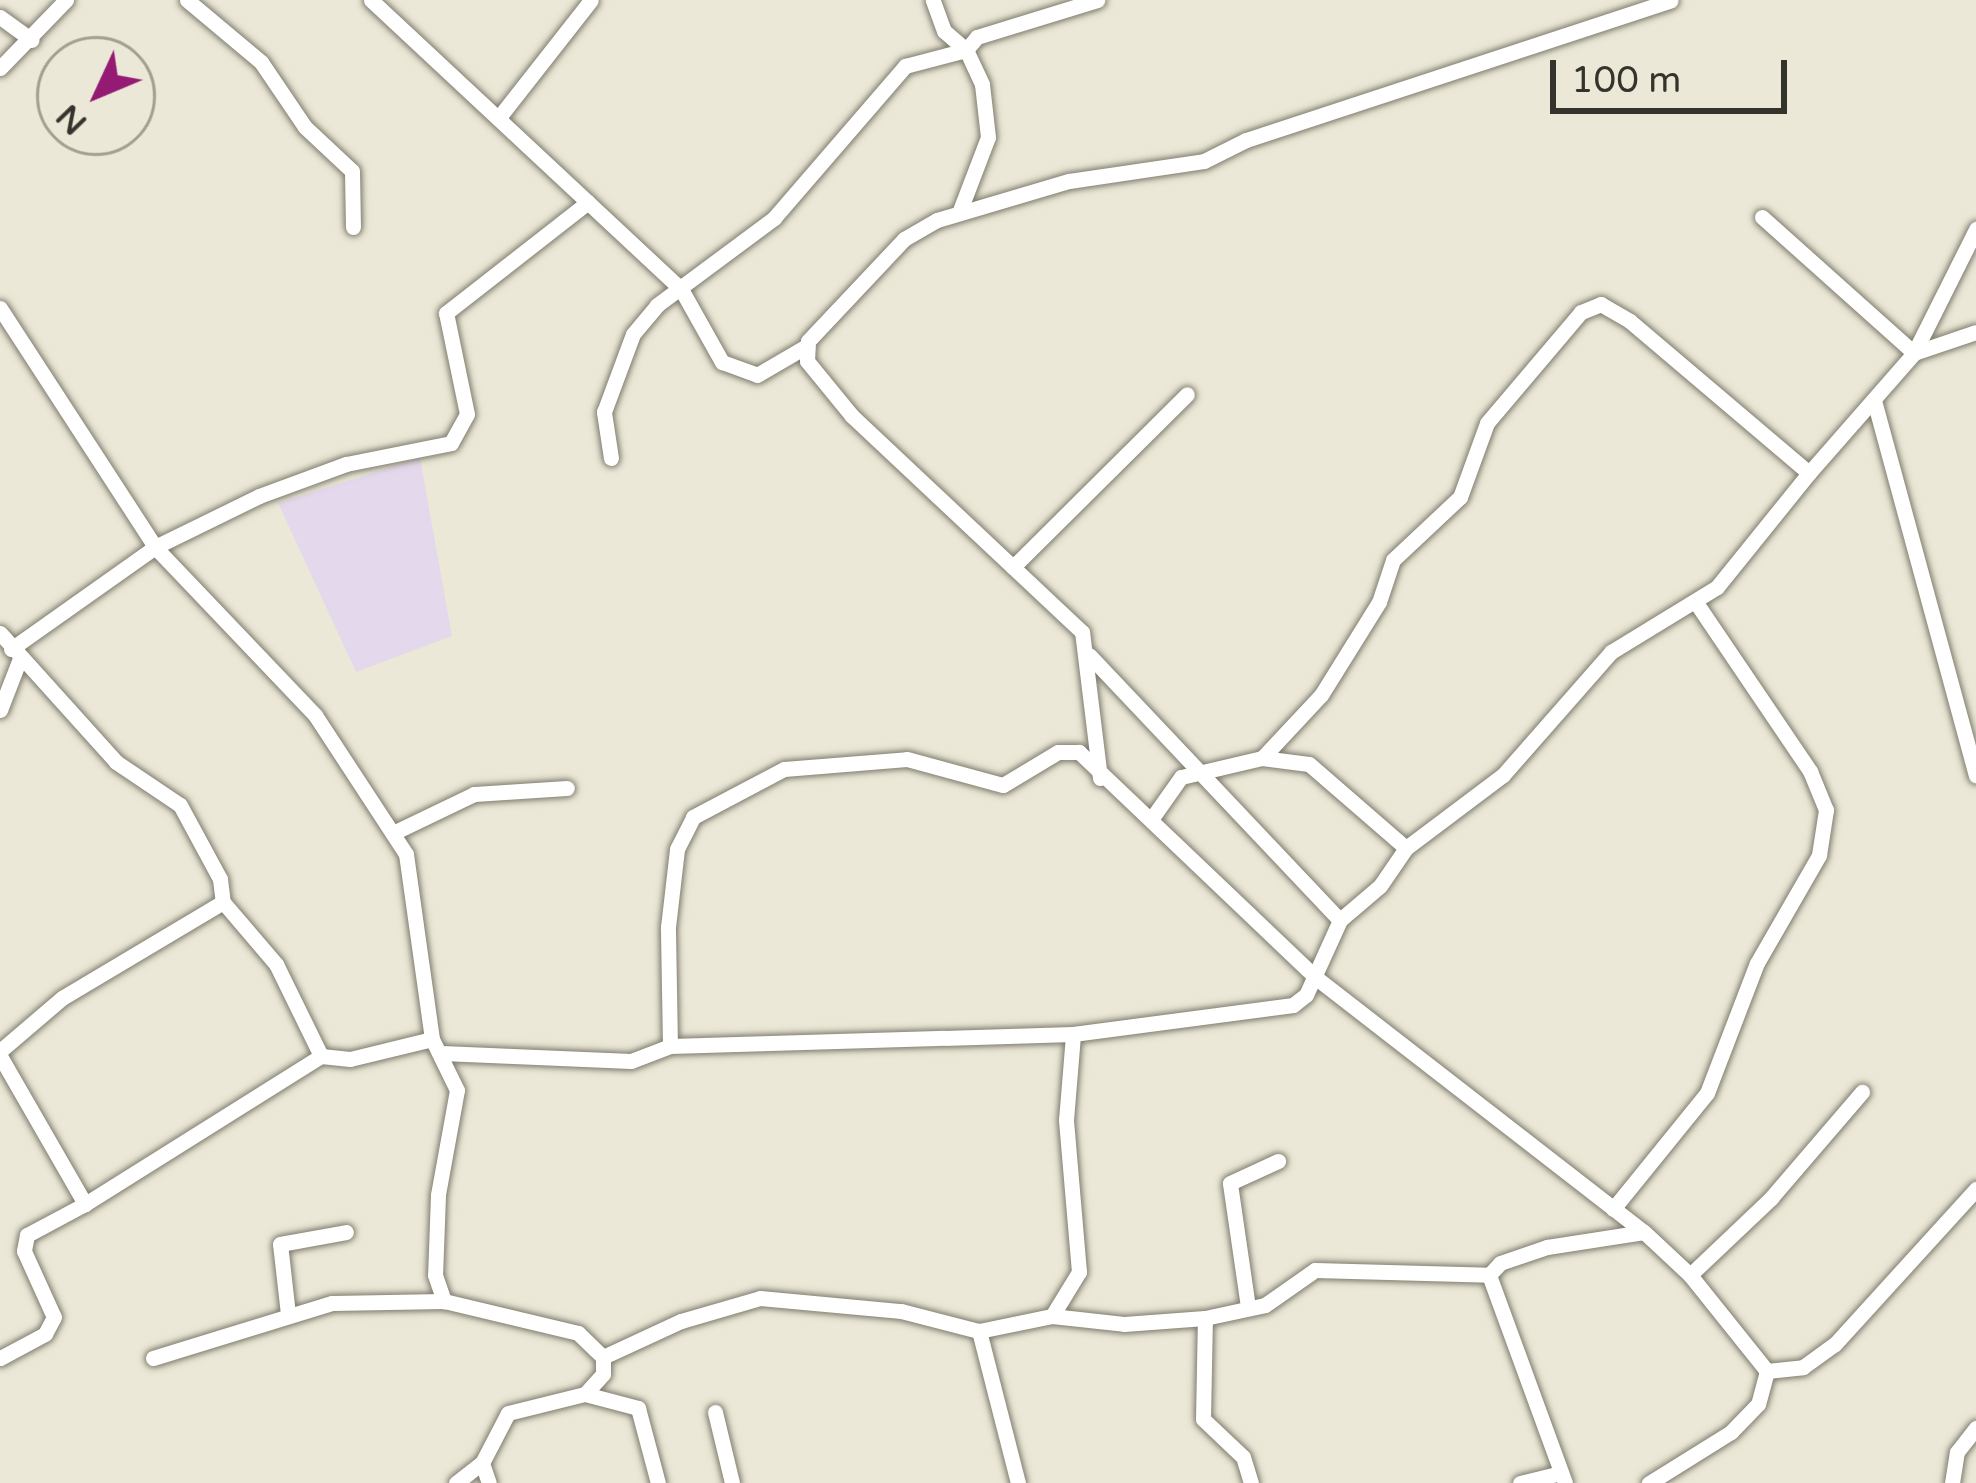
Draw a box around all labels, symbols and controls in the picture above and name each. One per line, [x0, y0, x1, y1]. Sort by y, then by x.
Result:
north arrow [36, 36, 156, 156]
scale bar [1556, 36, 1793, 110]
text: 100 m [1571, 59, 1681, 102]
text: N [49, 96, 95, 142]

